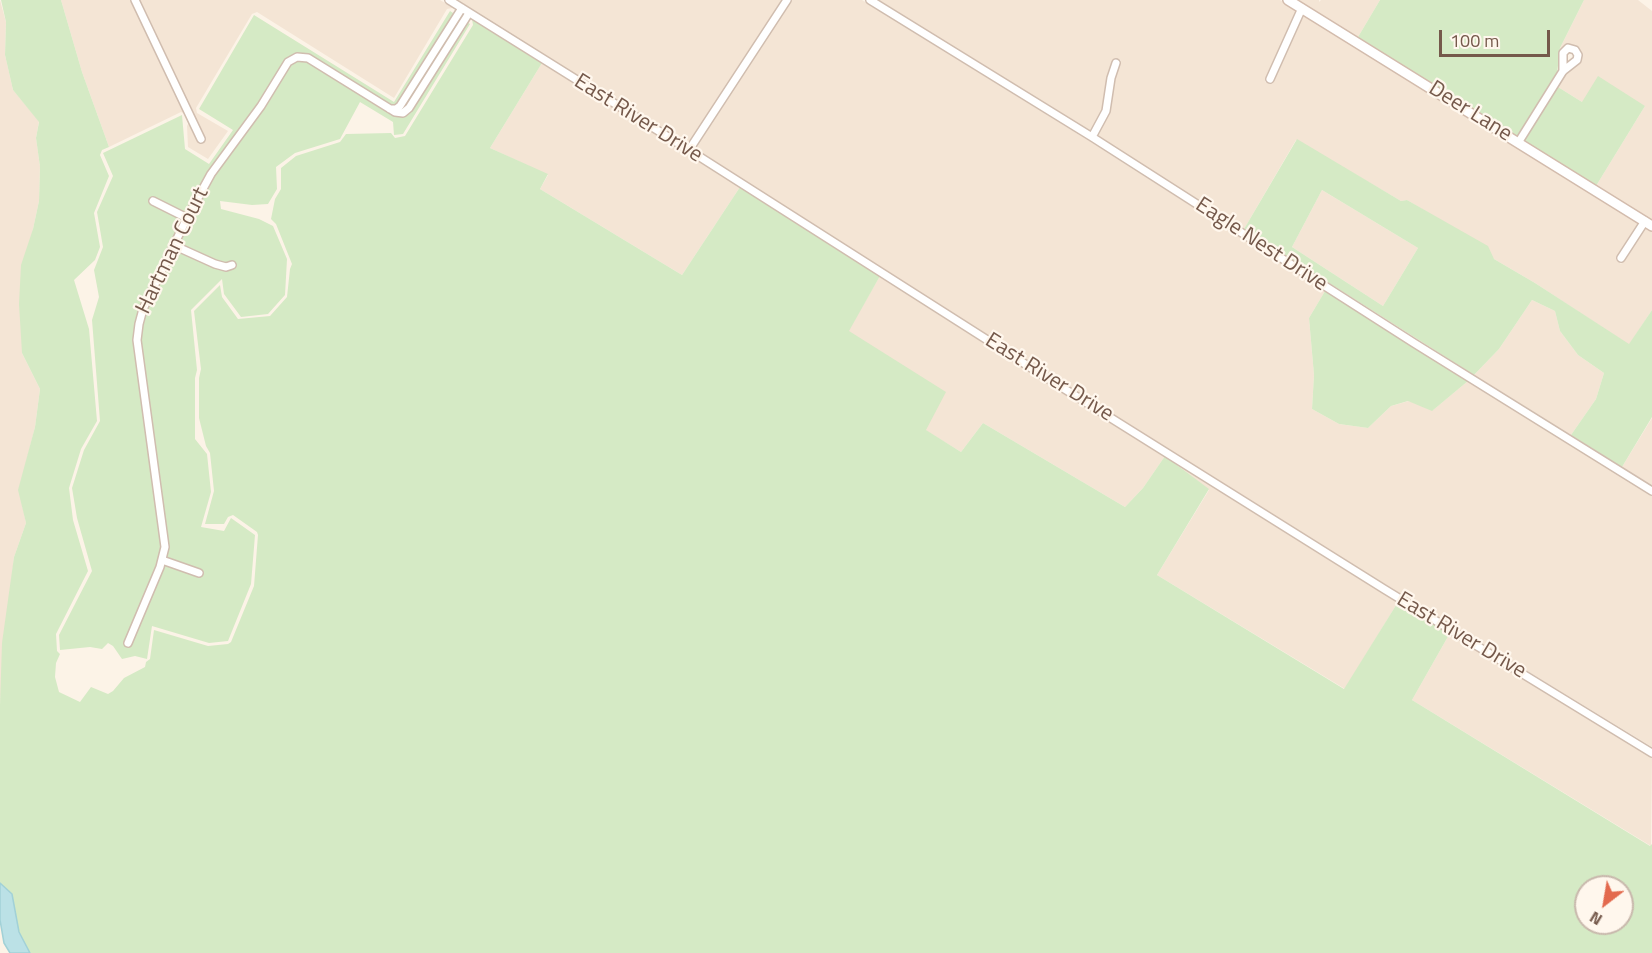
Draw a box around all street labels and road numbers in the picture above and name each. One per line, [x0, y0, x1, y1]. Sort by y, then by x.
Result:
street label: East River Drive [569, 69, 707, 169]
street label: Deer Lane [1423, 76, 1517, 148]
street label: Hartman Court [131, 183, 215, 319]
street label: Eagle Nest Drive [1190, 192, 1332, 298]
street label: East River Drive [980, 328, 1118, 428]
street label: East River Drive [1391, 587, 1531, 685]

